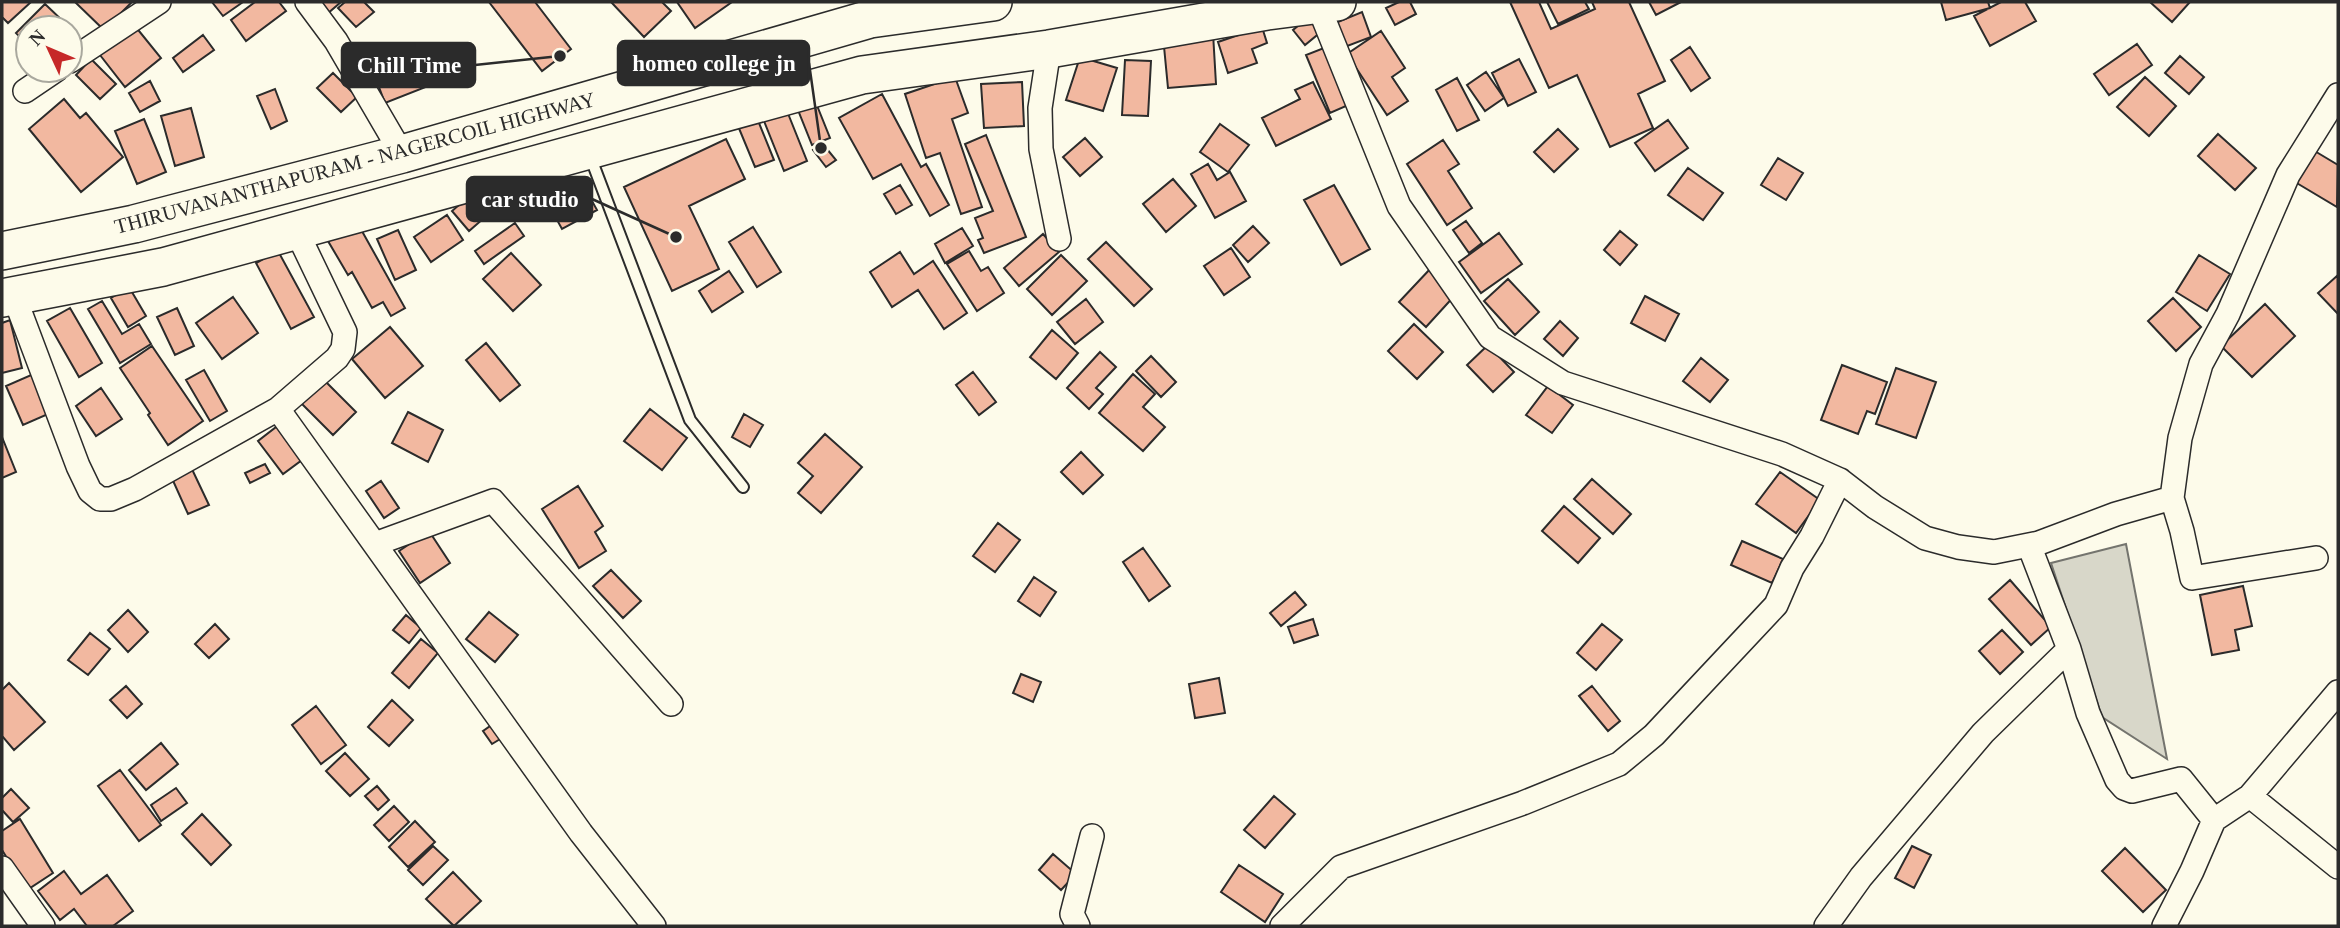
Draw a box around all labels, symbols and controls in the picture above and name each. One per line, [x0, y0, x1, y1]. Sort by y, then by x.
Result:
north arrow [14, 14, 84, 84]
text: N [25, 25, 50, 50]
callout: homeo college jn [618, 41, 809, 85]
callout: Chill Time [342, 43, 475, 87]
text: homeo college jn [632, 51, 796, 76]
text: Chill Time [357, 53, 461, 78]
street label: THIRUVANANTHAPURAM - NAGERCOIL HIGHWAY [112, 87, 598, 239]
callout: car studio [467, 177, 592, 221]
text: car studio [481, 187, 579, 212]

